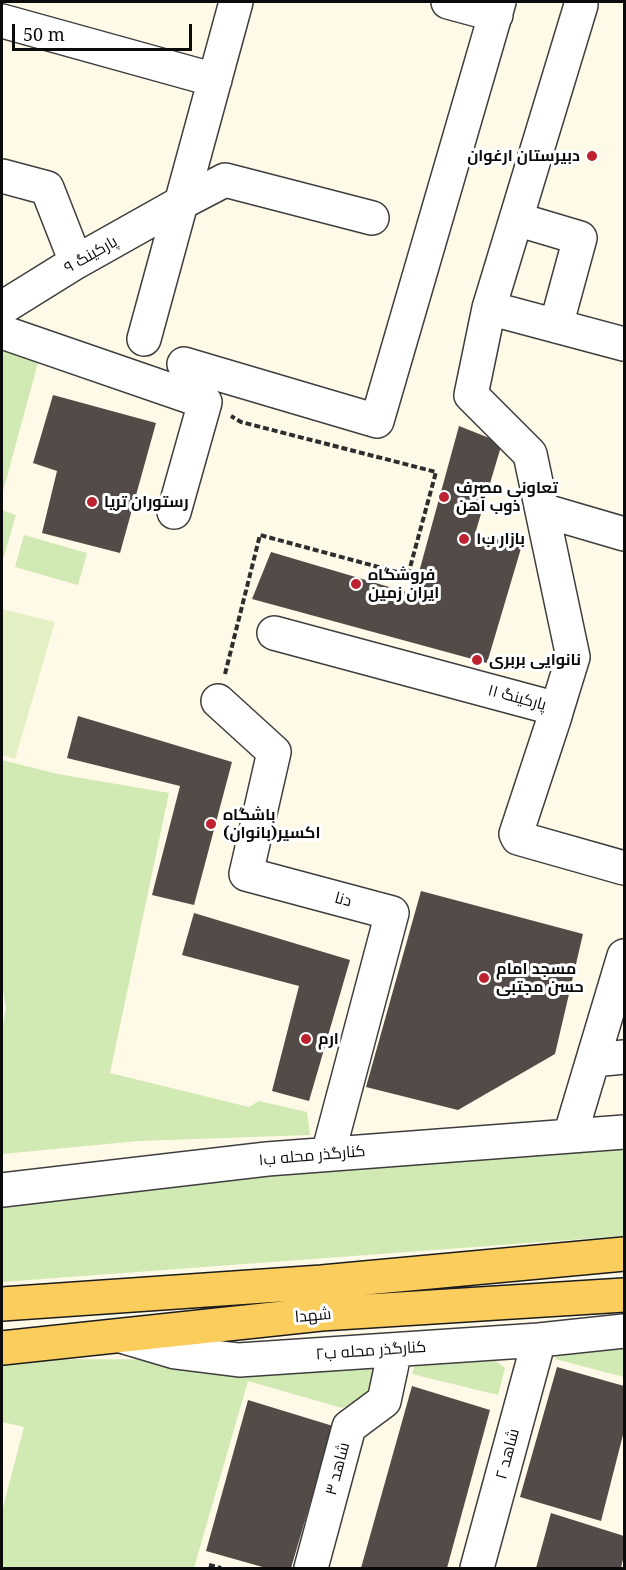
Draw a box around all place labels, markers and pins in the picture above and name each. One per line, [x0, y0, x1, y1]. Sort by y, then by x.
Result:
place label: دبیرستان ارغوان [467, 146, 580, 166]
marker: دبیرستان ارغوان [585, 149, 599, 163]
place label: تعاونی مصرف ذوب آهن [456, 478, 558, 516]
marker: تعاونی مصرف ذوب آهن [437, 490, 451, 504]
place label: رستوران تریا [104, 492, 189, 512]
marker: رستوران تریا [85, 495, 99, 509]
place label: بازار ب۱ [476, 529, 525, 549]
marker: بازار ب۱ [457, 532, 471, 546]
place label: فروشگاه ایران زمین [368, 565, 439, 603]
marker: فروشگاه ایران زمین [349, 577, 363, 591]
place label: نانوایی بربری [489, 650, 581, 670]
marker: نانوایی بربری [470, 653, 484, 667]
place label: باشگاه اکسیر(بانوان) [223, 805, 320, 843]
marker: باشگاه اکسیر(بانوان) [204, 817, 218, 831]
place label: مسجد امام حسن مجتبی [496, 959, 584, 997]
marker: مسجد امام حسن مجتبی [477, 971, 491, 985]
place label: ارم [318, 1029, 339, 1049]
marker: ارم [299, 1032, 313, 1046]

